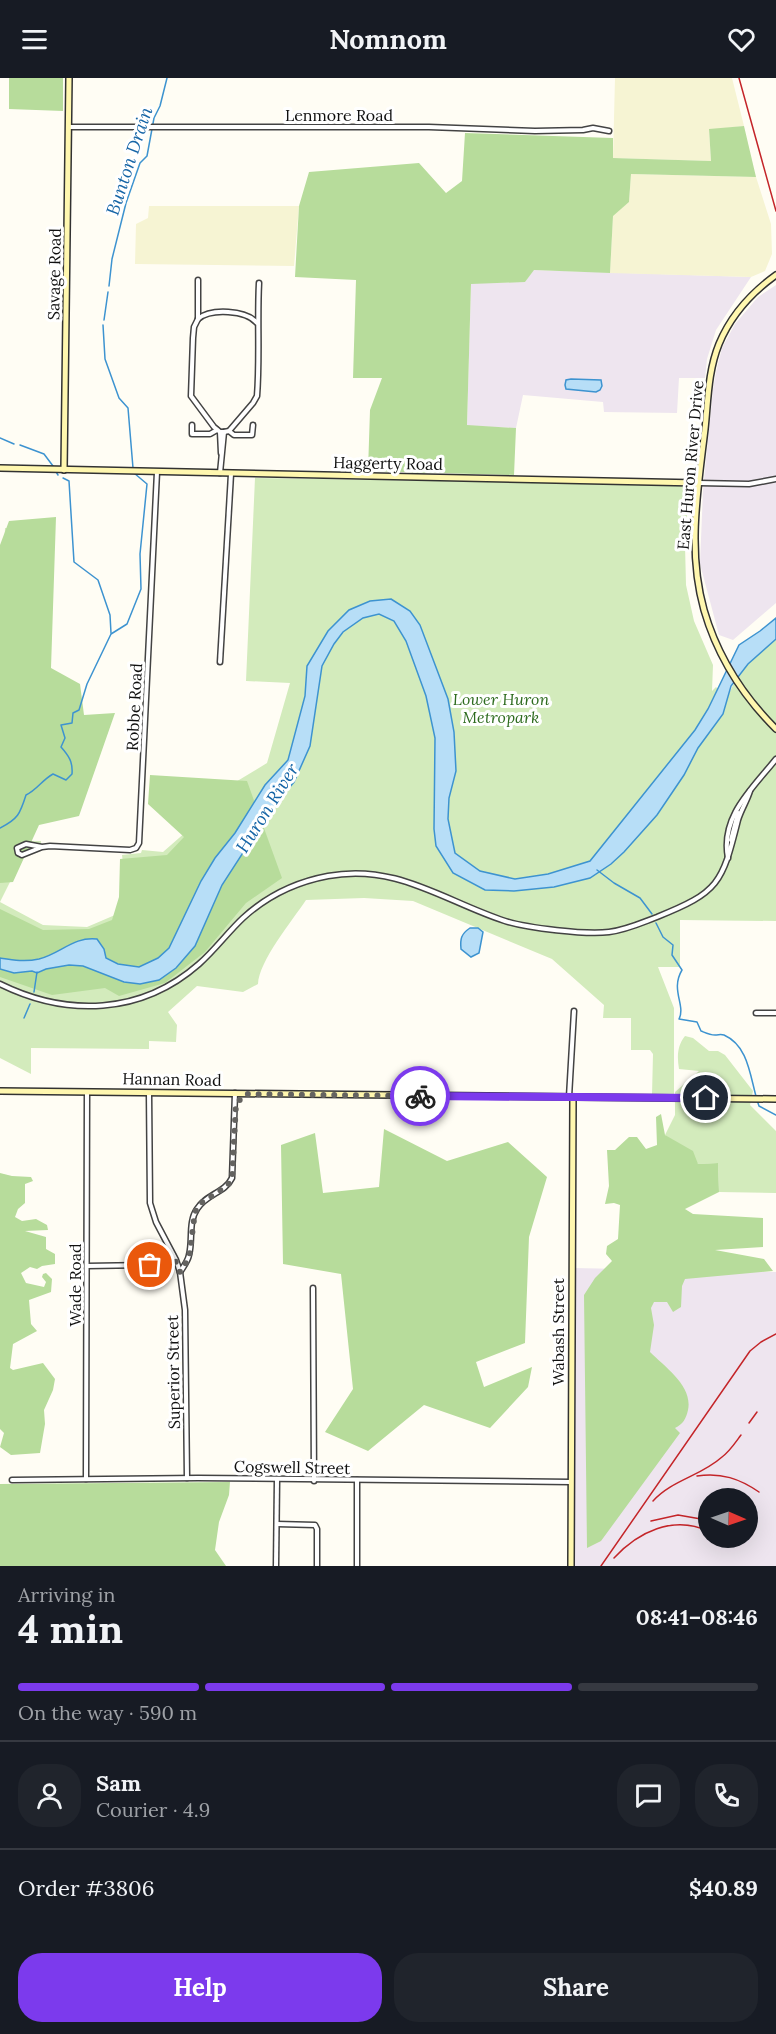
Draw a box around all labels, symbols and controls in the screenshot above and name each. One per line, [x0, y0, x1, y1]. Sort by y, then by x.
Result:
text: Nomnom [329, 22, 447, 56]
icon: menu [18, 23, 51, 56]
icon: heart [725, 23, 758, 56]
water label: Bunton Drain [101, 104, 157, 218]
street label: Lenmore Road [285, 105, 393, 125]
street label: Savage Road [43, 227, 65, 320]
street label: East Huron River Drive [673, 379, 707, 551]
street label: Haggerty Road [333, 452, 444, 474]
street label: Robbe Road [122, 662, 146, 751]
park label: Lower Huron Metropark [453, 689, 549, 727]
water label: Huron River [230, 758, 304, 857]
courier [390, 1066, 450, 1126]
street label: Hannan Road [122, 1068, 222, 1090]
pin [680, 1072, 731, 1123]
icon: bike [404, 1080, 437, 1113]
icon: home [689, 1081, 722, 1114]
pin [124, 1239, 175, 1290]
street label: Wade Road [65, 1243, 85, 1327]
icon: bag [133, 1248, 166, 1281]
street label: Wabash Street [548, 1277, 568, 1386]
street label: Superior Street [162, 1314, 184, 1429]
street label: Cogswell Street [234, 1456, 351, 1478]
north arrow [698, 1488, 758, 1548]
map controls [698, 1488, 758, 1548]
text: Arriving in [18, 1582, 115, 1607]
text: 08:41–08:46 [636, 1603, 758, 1631]
text: 4 min [18, 1604, 123, 1654]
text: On the way · 590 m [18, 1700, 197, 1725]
button: person [18, 1764, 81, 1827]
button: chat [617, 1764, 680, 1827]
button: phone [695, 1764, 758, 1827]
text: Sam [96, 1769, 141, 1797]
text: Courier · 4.9 [96, 1797, 210, 1822]
text: Order #3806 [18, 1874, 155, 1902]
text: $40.89 [689, 1874, 758, 1902]
button: Help [18, 1953, 382, 2022]
button: Share [394, 1953, 758, 2022]

